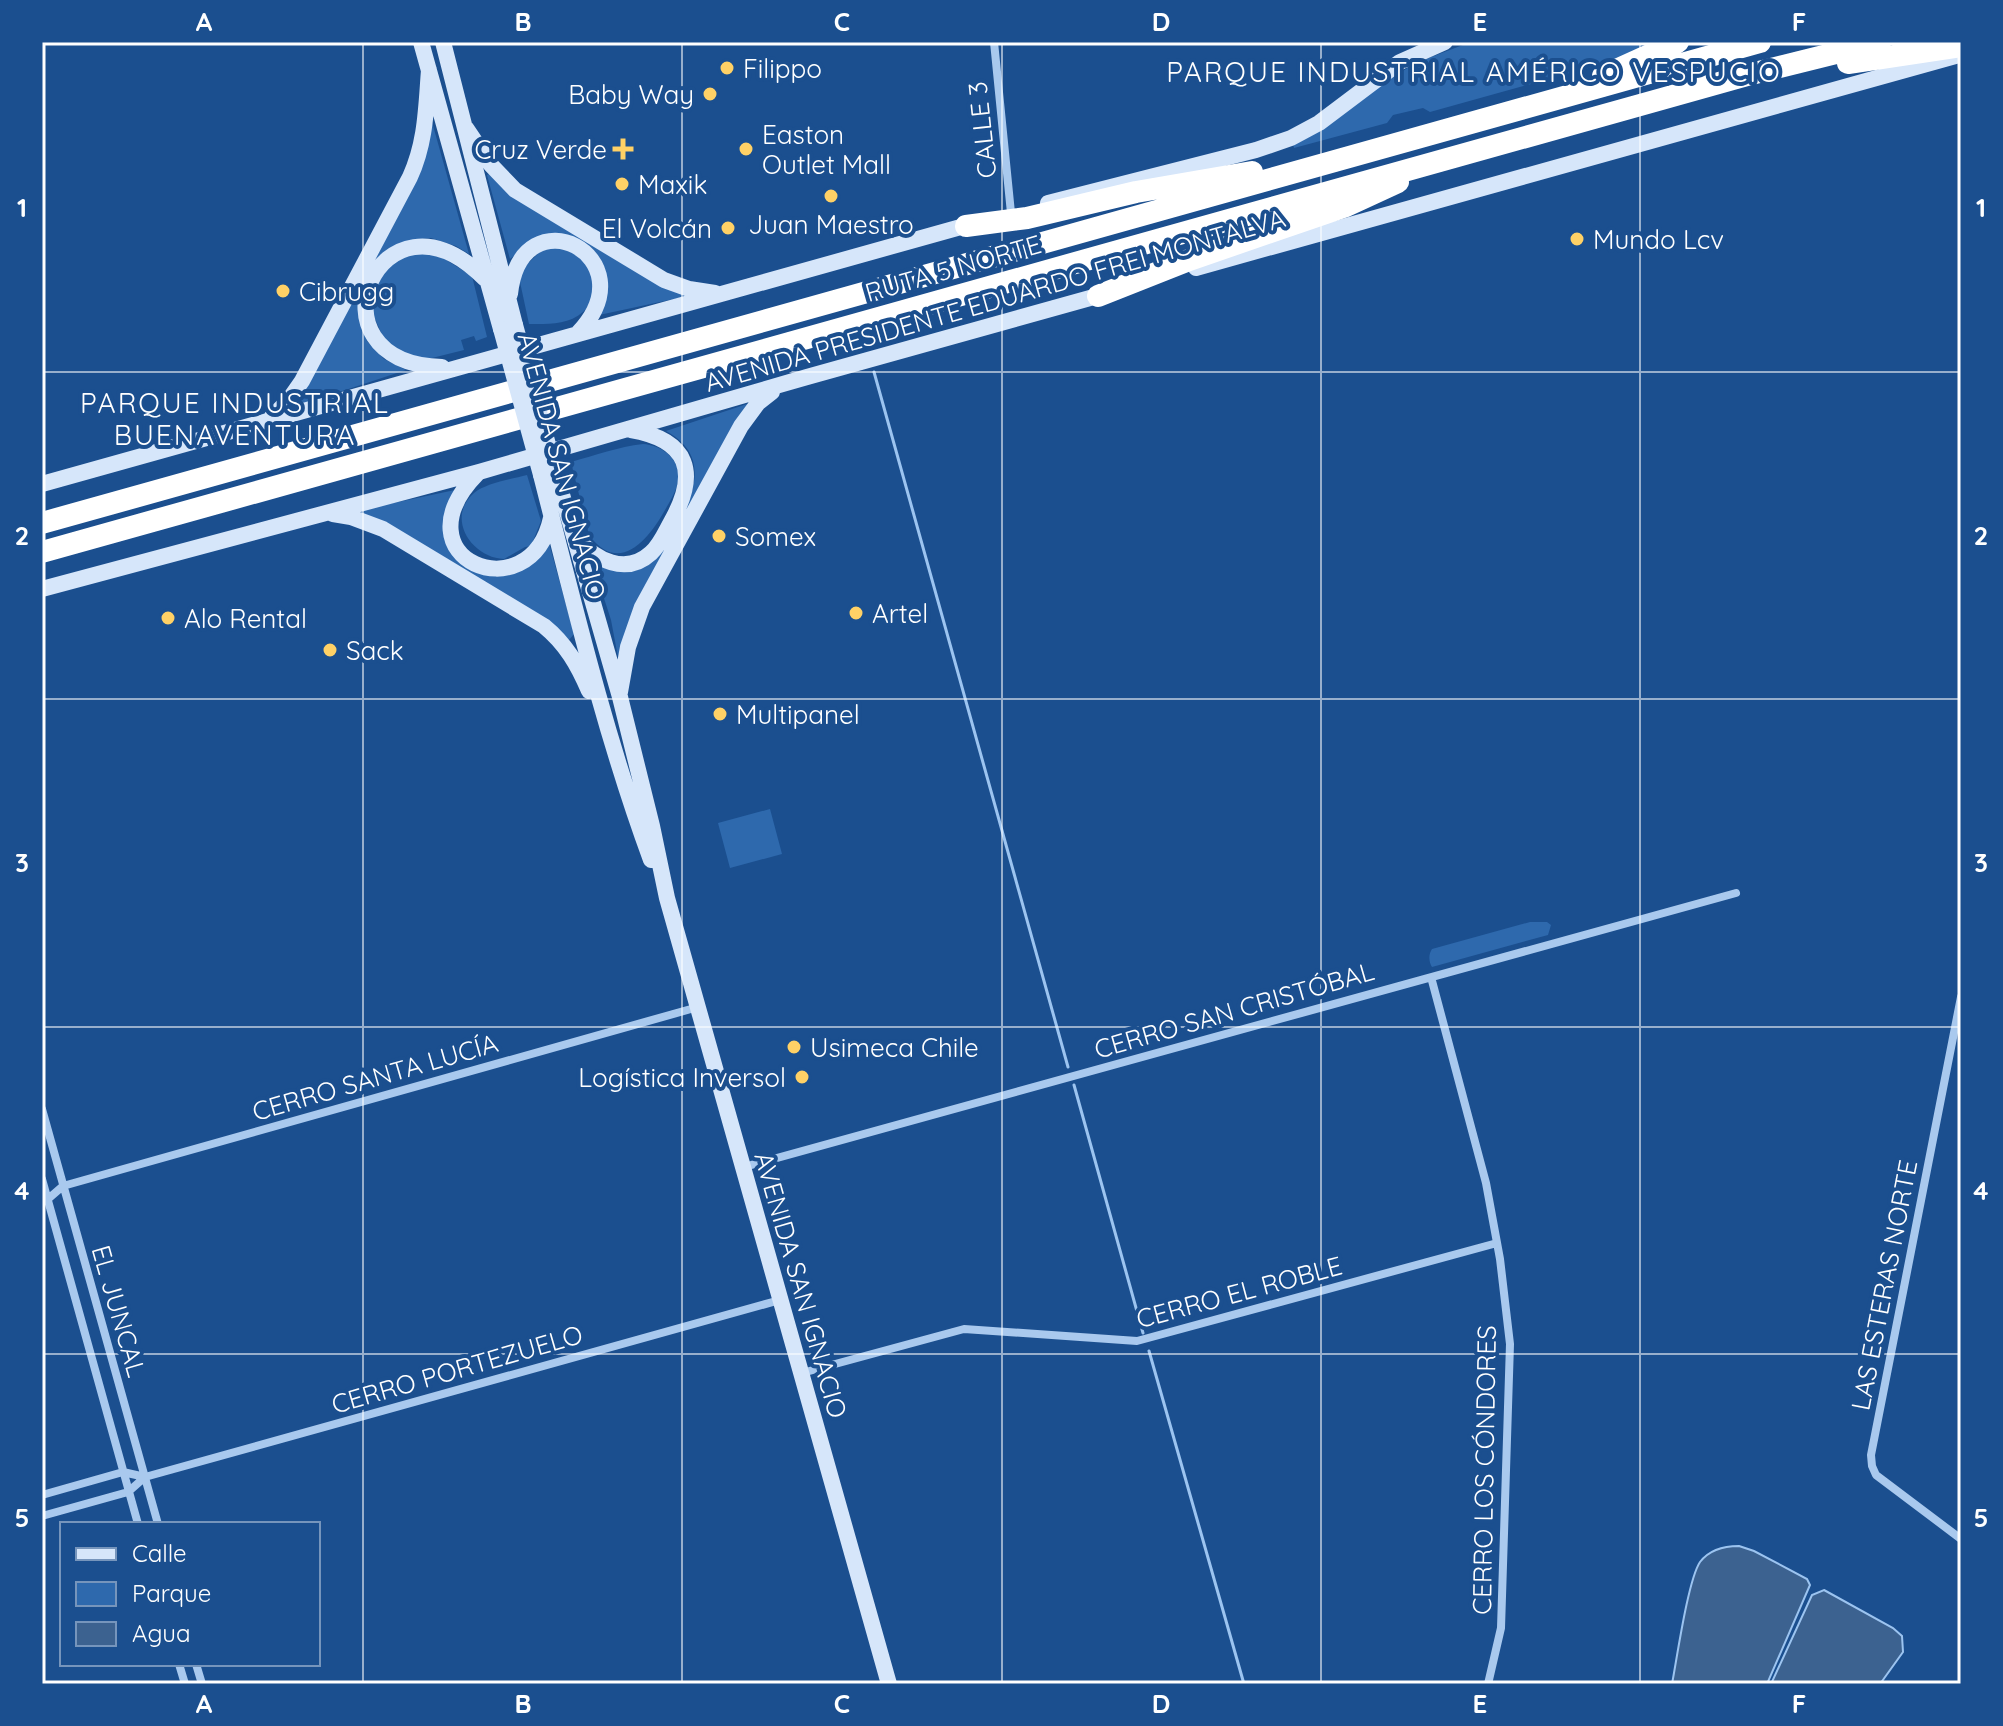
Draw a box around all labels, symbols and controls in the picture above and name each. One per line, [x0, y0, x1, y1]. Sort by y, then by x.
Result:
text: A [196, 5, 213, 38]
text: B [514, 5, 532, 38]
text: C [834, 5, 850, 38]
text: D [1152, 5, 1170, 38]
text: E [1473, 5, 1487, 38]
text: F [1792, 5, 1806, 38]
place label: Filippo [743, 52, 822, 85]
district label: PARQUE INDUSTRIAL AMÉRICO VESPUCIO [1166, 54, 1782, 89]
marker: Filippo [718, 59, 736, 77]
place label: Baby Way [568, 78, 694, 111]
street label: CALLE 3 [961, 80, 1003, 180]
marker: Baby Way [701, 85, 719, 103]
place label: Easton Outlet Mall [762, 118, 891, 181]
place label: Cruz Verde [474, 133, 607, 166]
marker: Cruz Verde [614, 140, 632, 158]
marker: Easton Outlet Mall [737, 140, 755, 158]
place label: Maxik [638, 168, 707, 201]
marker: Maxik [613, 175, 631, 193]
marker: Juan Maestro [822, 187, 840, 205]
text: 1 [17, 191, 27, 224]
text: 1 [1976, 191, 1986, 224]
street label: AVENIDA PRESIDENTE EDUARDO FREI MONTALVA [701, 201, 1289, 399]
place label: Juan Maestro [748, 208, 914, 241]
place label: El Volcán [602, 212, 712, 245]
marker: El Volcán [719, 219, 737, 237]
place label: Mundo Lcv [1593, 223, 1724, 256]
street label: RUTA 5 NORTE [861, 227, 1045, 309]
marker: Mundo Lcv [1568, 230, 1586, 248]
place label: Cibrugg [299, 275, 394, 308]
marker: Cibrugg [274, 282, 292, 300]
street label: AVENIDA SAN IGNACIO [510, 329, 614, 603]
district label: PARQUE INDUSTRIAL BUENAVENTURA [80, 385, 390, 452]
text: 2 [15, 519, 29, 552]
text: 2 [1974, 519, 1988, 552]
place label: Somex [735, 520, 816, 553]
marker: Somex [710, 527, 728, 545]
place label: Artel [872, 597, 928, 630]
place label: Alo Rental [184, 602, 307, 635]
marker: Artel [847, 604, 865, 622]
marker: Alo Rental [159, 609, 177, 627]
place label: Sack [346, 634, 404, 667]
marker: Sack [321, 641, 339, 659]
place label: Multipanel [736, 698, 860, 731]
marker: Multipanel [711, 705, 729, 723]
text: 3 [15, 846, 29, 879]
text: 3 [1974, 846, 1988, 879]
street label: CERRO SAN CRISTÓBAL [1090, 954, 1378, 1066]
street label: CERRO SANTA LUCÍA [248, 1026, 502, 1128]
place label: Usimeca Chile [810, 1031, 979, 1064]
marker: Usimeca Chile [785, 1038, 803, 1056]
place label: Logística Inversol [578, 1061, 786, 1094]
marker: Logística Inversol [793, 1068, 811, 1086]
street label: AVENIDA SAN IGNACIO [747, 1148, 855, 1422]
street label: LAS ESTERAS NORTE [1844, 1157, 1924, 1413]
text: 4 [14, 1174, 30, 1207]
text: 4 [1973, 1174, 1989, 1207]
street label: EL JUNCAL [84, 1241, 154, 1381]
street label: CERRO EL ROBLE [1133, 1249, 1345, 1335]
street label: CERRO PORTEZUELO [328, 1317, 586, 1421]
street label: CERRO LOS CÓNDORES [1465, 1325, 1503, 1615]
text: 5 [15, 1501, 29, 1534]
text: 5 [1974, 1501, 1988, 1534]
legend [60, 1522, 320, 1666]
text: Calle [132, 1538, 187, 1568]
text: Parque [132, 1578, 211, 1608]
text: Agua [132, 1618, 191, 1648]
text: A [196, 1687, 213, 1720]
text: B [514, 1687, 532, 1720]
text: C [834, 1687, 850, 1720]
text: D [1152, 1687, 1170, 1720]
text: E [1473, 1687, 1487, 1720]
text: F [1792, 1687, 1806, 1720]

